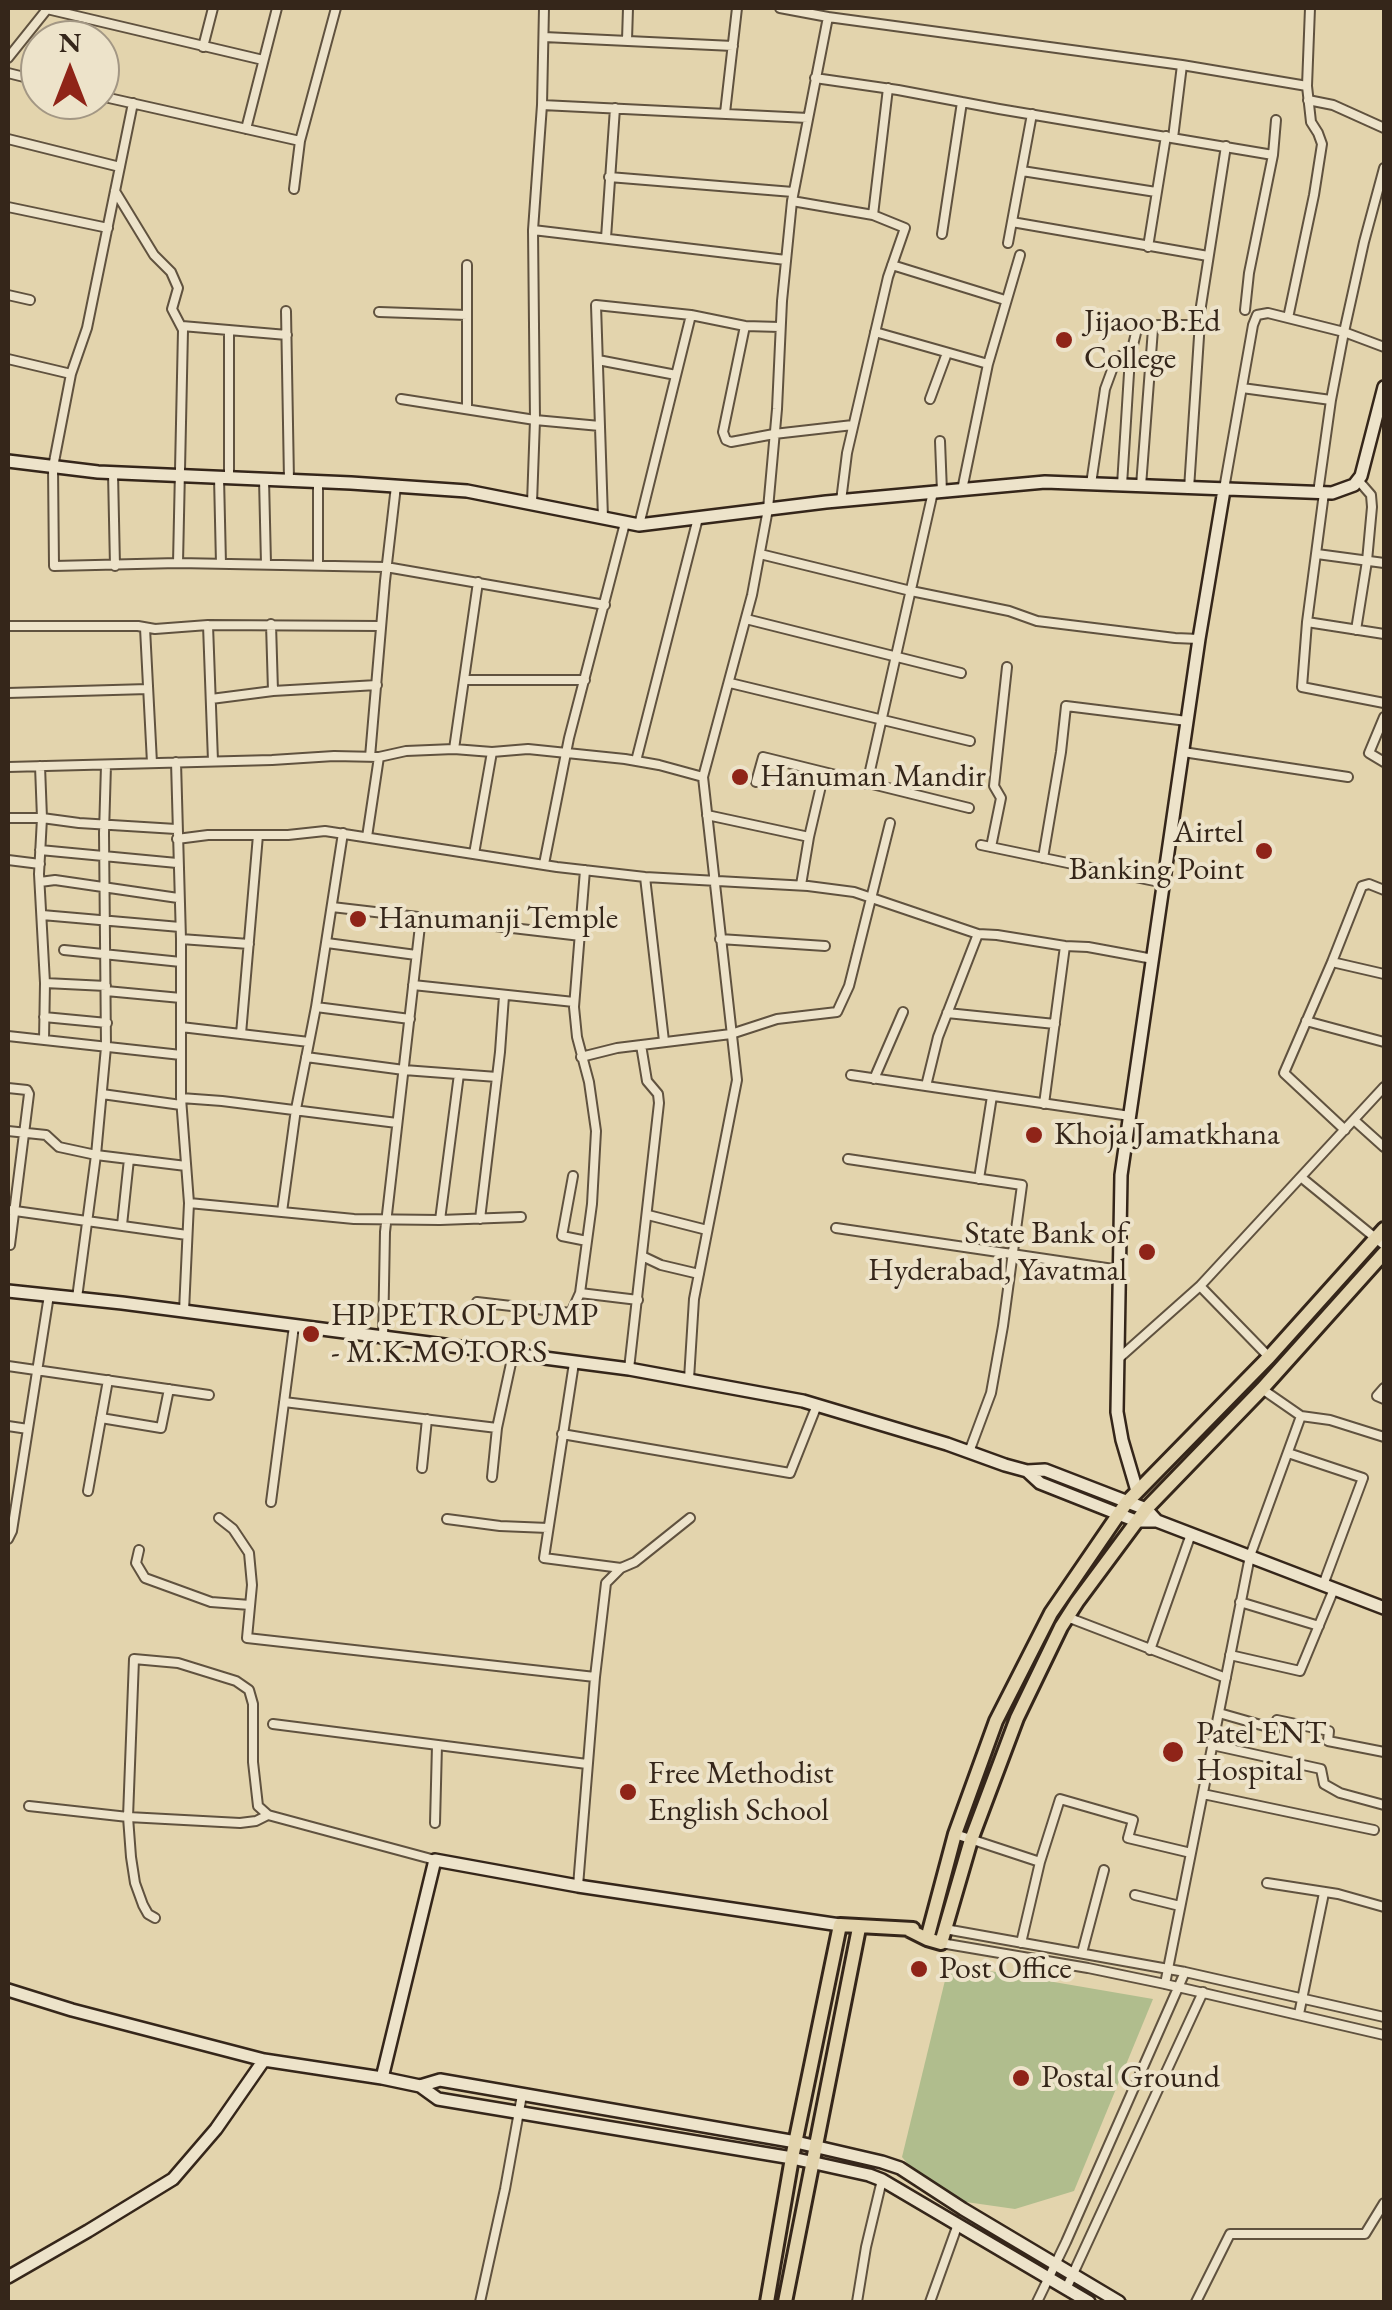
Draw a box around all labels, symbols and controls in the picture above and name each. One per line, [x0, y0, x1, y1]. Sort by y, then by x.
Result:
north arrow [20, 20, 120, 120]
text: N [59, 24, 81, 60]
place label: Jijaoo B.Ed College [1084, 303, 1220, 378]
marker: Jijaoo B.Ed College [1053, 329, 1075, 351]
place label: Hanuman Mandir [760, 758, 986, 796]
marker: Hanuman Mandir [729, 766, 751, 788]
place label: Airtel Banking Point [1069, 814, 1244, 889]
marker: Airtel Banking Point [1253, 840, 1275, 862]
place label: Hanumanji Temple [378, 900, 618, 938]
marker: Hanumanji Temple [347, 908, 369, 930]
place label: Khoja Jamatkhana [1054, 1116, 1280, 1154]
marker: Khoja Jamatkhana [1023, 1124, 1045, 1146]
place label: State Bank of Hyderabad, Yavatmal [868, 1215, 1127, 1290]
marker: State Bank of Hyderabad, Yavatmal [1136, 1241, 1158, 1263]
place label: HP PETROL PUMP - M.K.MOTORS [331, 1297, 598, 1372]
marker: HP PETROL PUMP - M.K.MOTORS [300, 1323, 322, 1345]
place label: Patel ENT Hospital [1196, 1715, 1326, 1790]
marker: Patel ENT Hospital [1160, 1739, 1186, 1765]
place label: Free Methodist English School [648, 1755, 834, 1830]
marker: Free Methodist English School [617, 1781, 639, 1803]
place label: Post Office [939, 1950, 1072, 1988]
marker: Post Office [908, 1958, 930, 1980]
place label: Postal Ground [1041, 2059, 1220, 2097]
marker: Postal Ground [1010, 2067, 1032, 2089]

